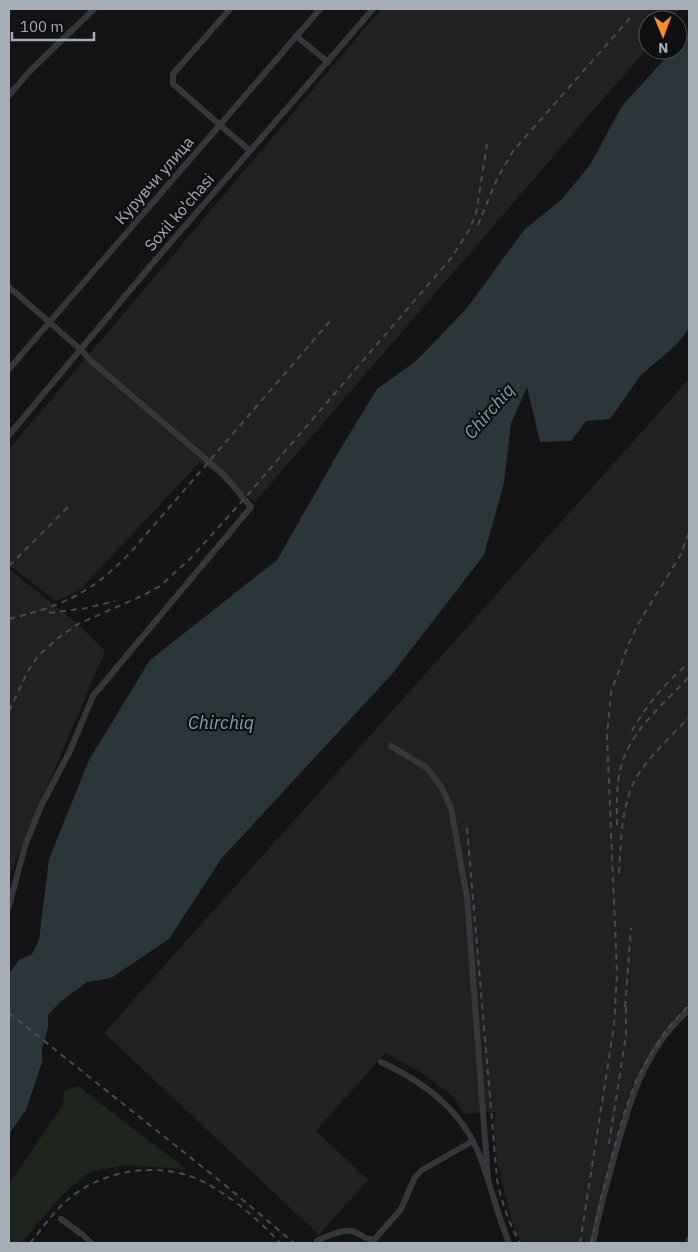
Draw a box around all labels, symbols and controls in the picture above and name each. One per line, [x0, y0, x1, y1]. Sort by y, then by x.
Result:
scale bar [12, 10, 95, 42]
north arrow [638, 10, 688, 60]
text: 100 m [20, 17, 64, 36]
text: N [658, 39, 668, 57]
street label: Курувчи улица [110, 131, 198, 228]
street label: Soxil ko'chasi [140, 169, 218, 255]
water label: Chirchiq [459, 378, 519, 444]
water label: Chirchiq [188, 711, 254, 734]

